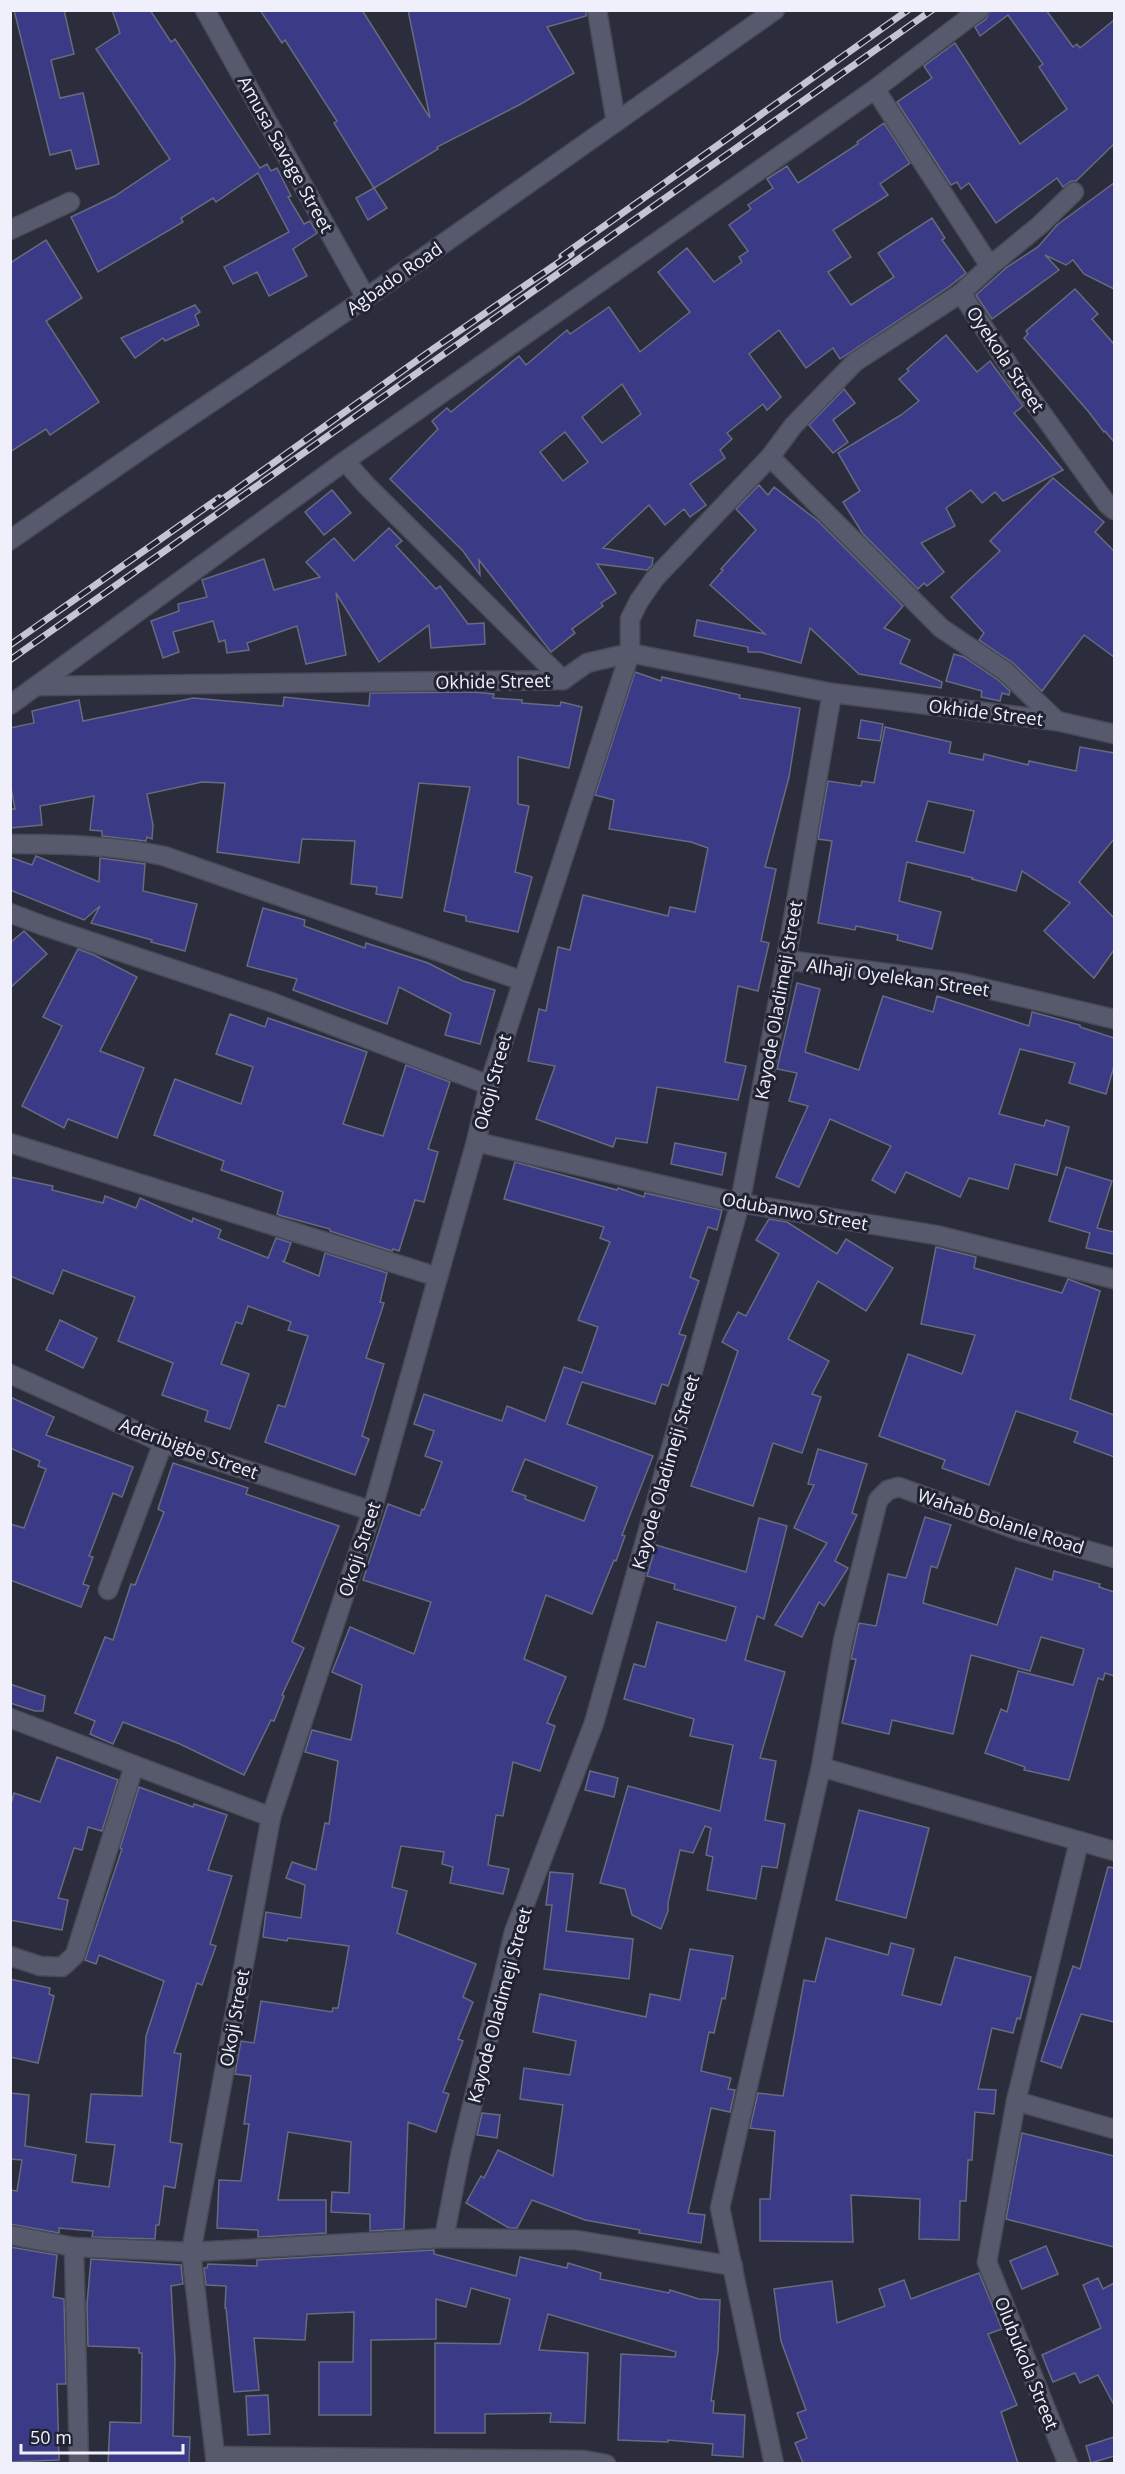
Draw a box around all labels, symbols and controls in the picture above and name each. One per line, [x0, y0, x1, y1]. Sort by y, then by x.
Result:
street label: Amusa Savage Street [233, 71, 339, 237]
street label: Agbado Road [341, 236, 447, 320]
street label: Oyekola Street [962, 301, 1050, 417]
street label: Okhide Street [435, 668, 551, 694]
street label: Okhide Street [927, 693, 1045, 731]
street label: Kayode Oladimeji Street [749, 899, 807, 1101]
street label: Alhaji Oyelekan Street [805, 952, 991, 1002]
street label: Okoji Street [468, 1031, 516, 1133]
street label: Odubanwo Street [720, 1186, 870, 1236]
street label: Kayode Oladimeji Street [626, 1372, 704, 1572]
street label: Aderibigbe Street [116, 1412, 262, 1484]
street label: Wahab Bolanle Road [915, 1483, 1087, 1559]
street label: Okoji Street [332, 1499, 386, 1599]
street label: Kayode Oladimeji Street [461, 1905, 537, 2105]
street label: Okoji Street [214, 1967, 254, 2069]
street label: Olubukola Street [989, 2293, 1065, 2433]
scale bar [21, 2417, 183, 2455]
text: 50 m [30, 2425, 72, 2449]

